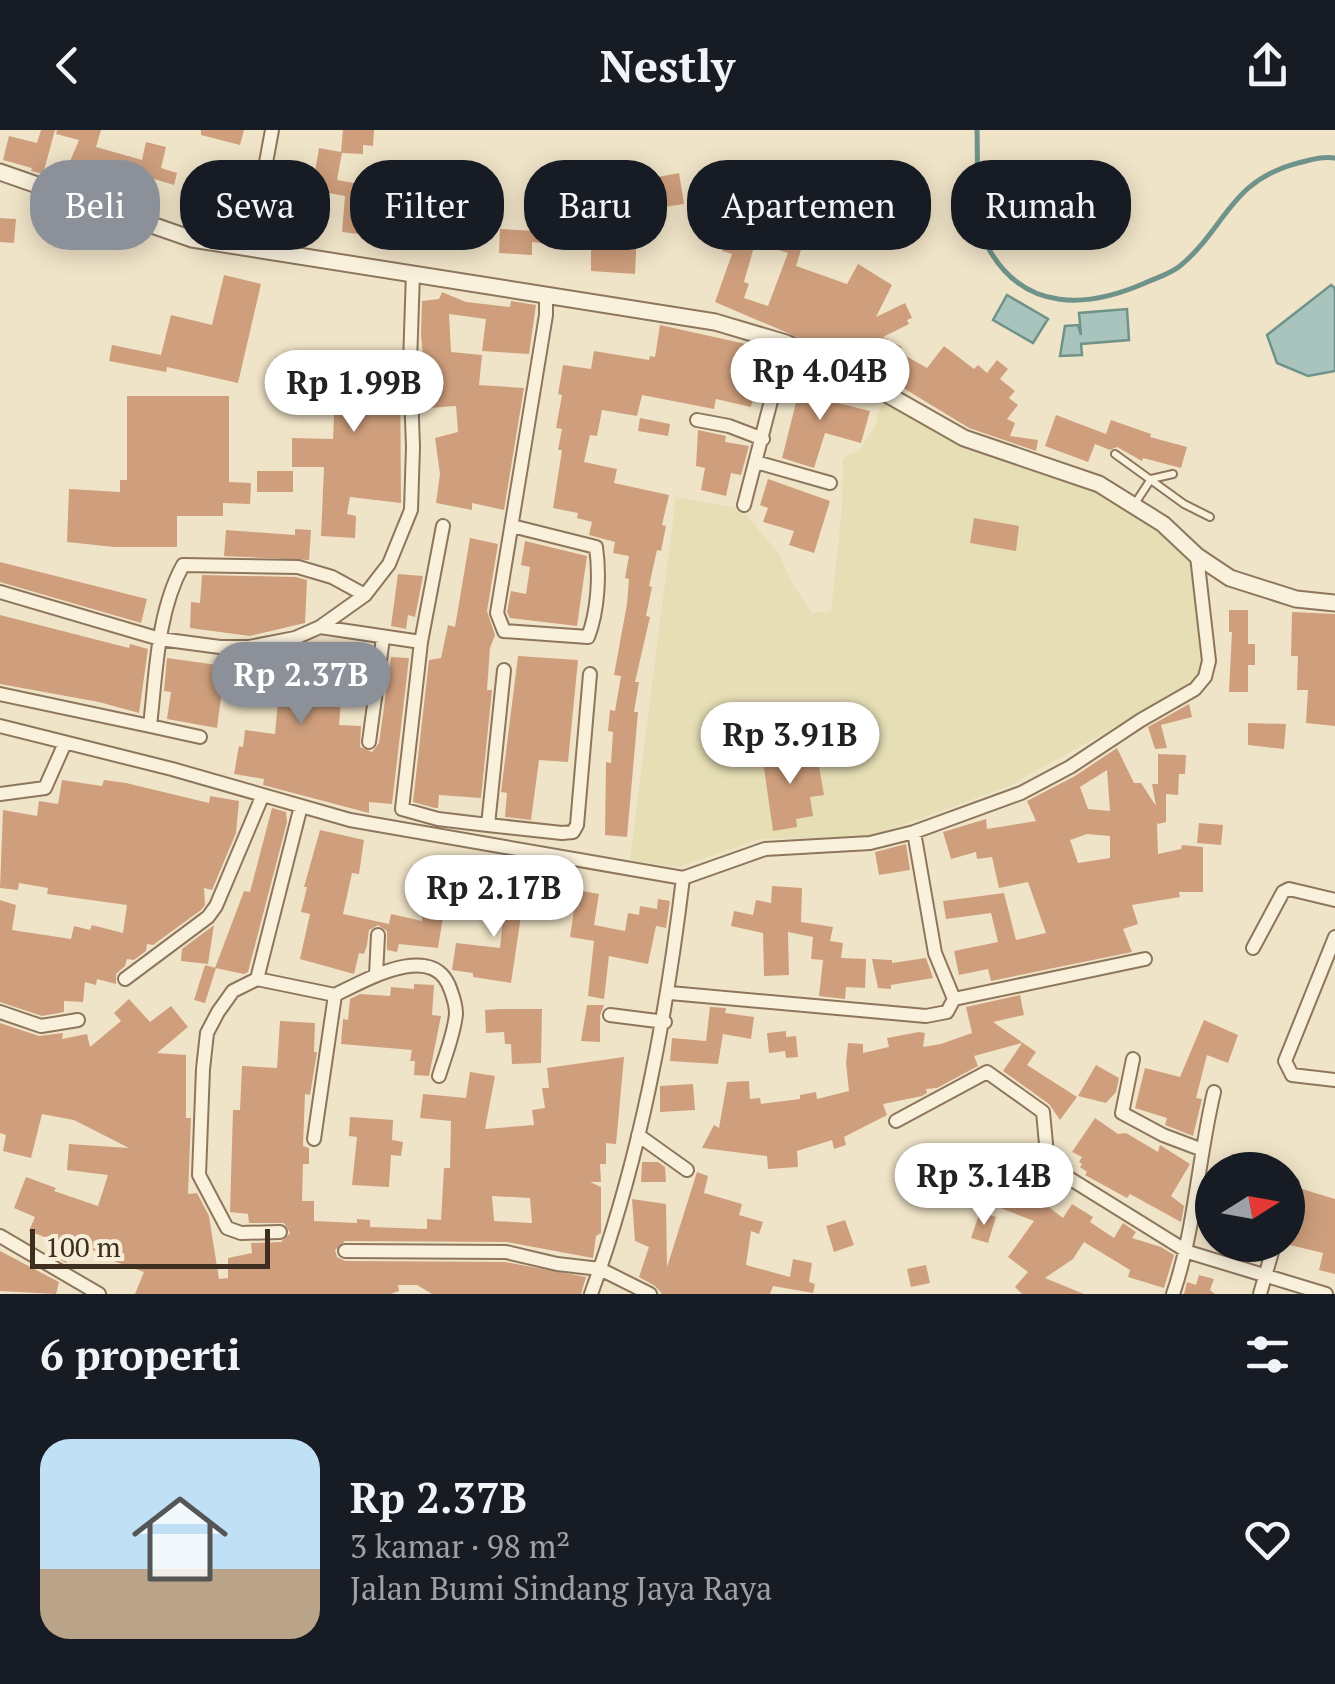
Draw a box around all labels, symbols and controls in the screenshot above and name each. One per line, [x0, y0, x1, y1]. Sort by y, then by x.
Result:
text: Nestly [600, 35, 735, 95]
icon: back [40, 38, 95, 93]
icon: share [1240, 38, 1295, 93]
chip: Beli [30, 160, 160, 250]
chip: Sewa [180, 160, 330, 250]
chip: Filter [350, 160, 504, 250]
chip: Baru [524, 160, 667, 250]
chip: Apartemen [687, 160, 931, 250]
chip: Rumah [951, 160, 1131, 250]
pin: Rp 4.04B [717, 338, 923, 423]
text: Rp 4.04B [753, 349, 887, 391]
pin: Rp 1.99B [251, 350, 457, 435]
text: Rp 1.99B [287, 361, 421, 403]
pin: Rp 2.37B [198, 642, 404, 727]
text: Rp 2.37B [234, 653, 368, 695]
pin: Rp 3.91B [687, 702, 893, 787]
text: Rp 3.91B [723, 713, 857, 755]
pin: Rp 2.17B [391, 855, 597, 940]
text: Rp 2.17B [427, 866, 561, 908]
pin: Rp 3.14B [881, 1143, 1087, 1228]
north arrow [1195, 1152, 1305, 1262]
map controls [1195, 1152, 1305, 1262]
text: Rp 3.14B [917, 1154, 1051, 1196]
scale bar [30, 1224, 270, 1268]
text: 100 m [45, 1228, 121, 1265]
text: 6 properti [40, 1326, 241, 1382]
icon: filters [1240, 1327, 1295, 1382]
text: Rp 2.37B [350, 1469, 527, 1525]
icon: home [120, 1479, 240, 1599]
icon: heart [1240, 1512, 1295, 1567]
text: 3 kamar · 98 m² [350, 1525, 570, 1567]
text: Jalan Bumi Sindang Jaya Raya [350, 1567, 772, 1609]

